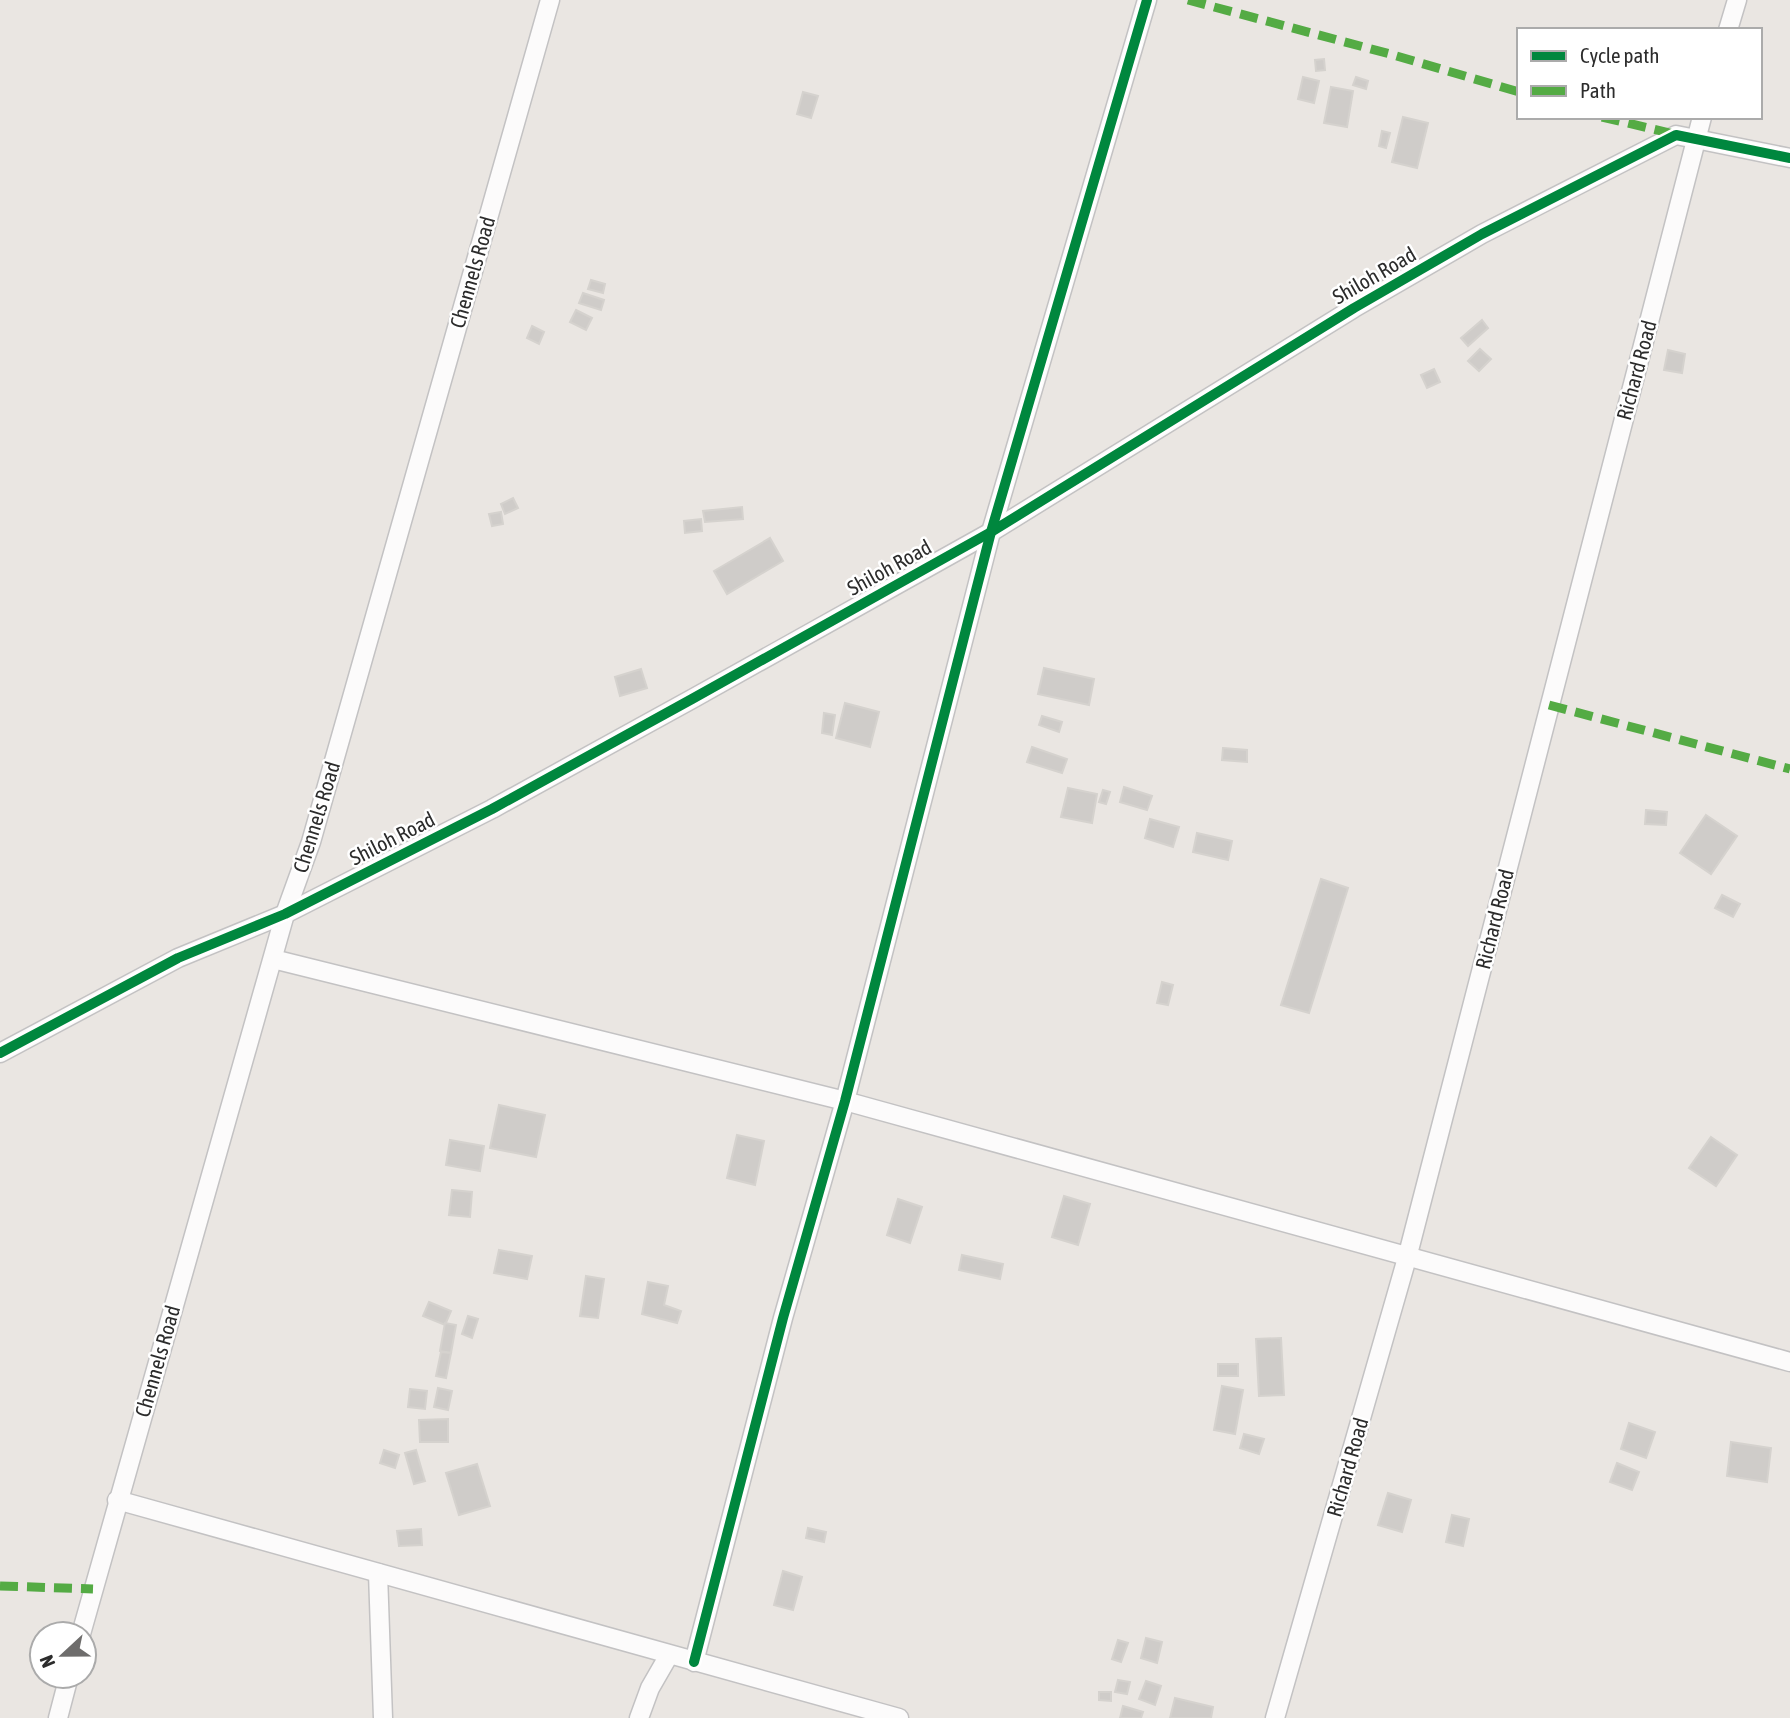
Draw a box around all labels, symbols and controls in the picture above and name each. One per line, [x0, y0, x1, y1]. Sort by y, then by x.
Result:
legend [1517, 28, 1762, 119]
text: Cycle path [1580, 43, 1659, 67]
text: Path [1580, 78, 1616, 102]
street label: Chennels Road [445, 213, 499, 331]
street label: Shiloh Road [1328, 242, 1420, 308]
street label: Richard Road [1611, 318, 1661, 422]
street label: Shiloh Road [843, 534, 935, 600]
street label: Chennels Road [288, 758, 344, 876]
street label: Shiloh Road [345, 806, 439, 870]
street label: Richard Road [1470, 867, 1518, 971]
street label: Chennels Road [130, 1302, 184, 1420]
street label: Richard Road [1321, 1415, 1373, 1519]
north arrow [28, 1620, 98, 1690]
text: N [35, 1652, 60, 1671]

